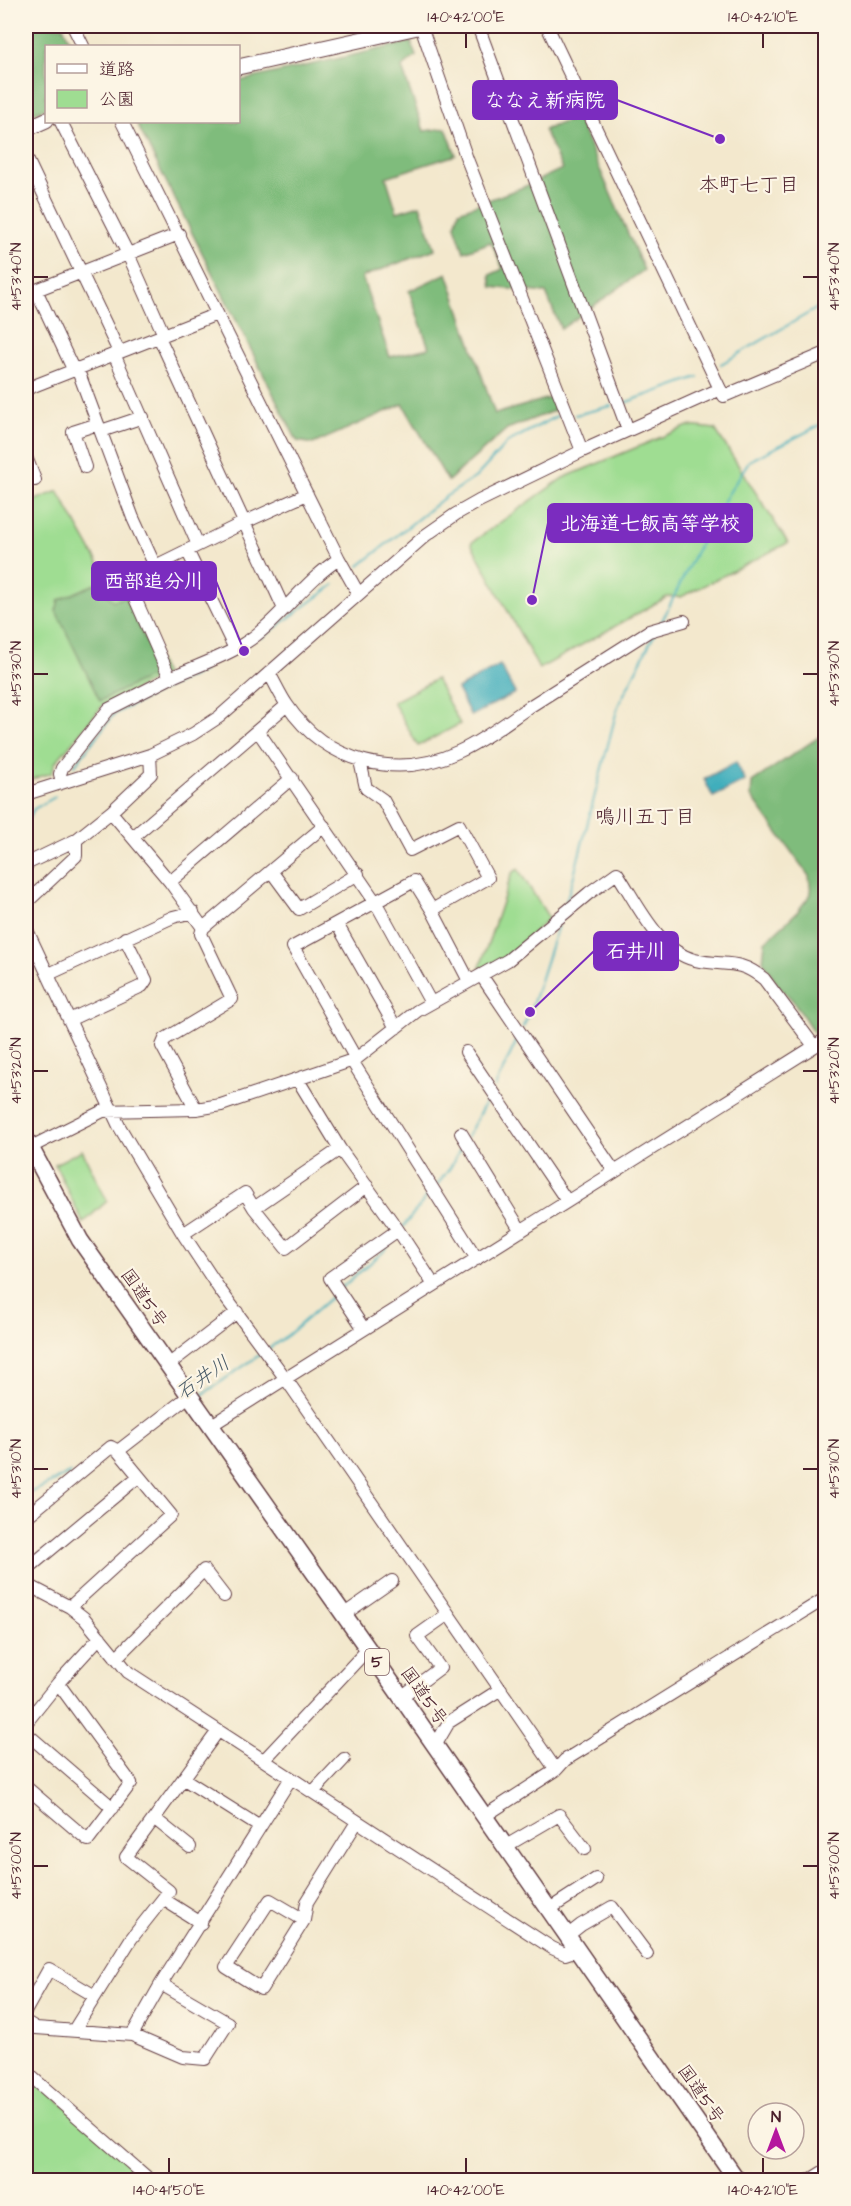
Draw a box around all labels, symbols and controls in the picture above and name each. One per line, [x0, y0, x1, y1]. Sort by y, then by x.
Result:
text: 140°42'00"E [427, 7, 505, 28]
text: 140°42'10"E [728, 7, 798, 28]
legend [45, 45, 240, 123]
text: 道路 [99, 57, 135, 82]
callout: ななえ新病院 [473, 81, 617, 119]
text: 公園 [99, 87, 135, 112]
text: ななえ新病院 [485, 87, 605, 115]
district label: 本町七丁目 [699, 171, 799, 199]
text: 41°53'40"N [6, 243, 27, 311]
text: 41°53'40"N [824, 243, 845, 311]
callout: 北海道七飯高等学校 [548, 504, 752, 542]
text: 北海道七飯高等学校 [560, 510, 740, 538]
callout: 西部追分川 [92, 562, 216, 600]
text: 西部追分川 [104, 568, 204, 596]
text: 41°53'30"N [6, 641, 27, 707]
text: 41°53'30"N [824, 641, 845, 707]
district label: 鳴川五丁目 [595, 803, 695, 831]
callout: 石井川 [594, 932, 678, 970]
text: 石井川 [606, 938, 666, 966]
text: 41°53'20"N [6, 1037, 27, 1105]
text: 41°53'20"N [824, 1037, 845, 1105]
street label: 国道5号 [115, 1263, 173, 1333]
water label: 石井川 [170, 1349, 236, 1407]
text: 41°53'10"N [6, 1439, 27, 1499]
text: 41°53'10"N [824, 1439, 845, 1499]
road number: 5 [365, 1649, 389, 1675]
street label: 国道5号 [395, 1661, 453, 1731]
text: 41°53'00"N [6, 1832, 27, 1900]
text: 41°53'00"N [824, 1832, 845, 1900]
street label: 国道5号 [672, 2059, 730, 2129]
north arrow [746, 2101, 806, 2161]
text: N [771, 2106, 781, 2128]
text: 140°41'50"E [133, 2180, 205, 2201]
text: 140°42'00"E [427, 2180, 505, 2201]
text: 140°42'10"E [728, 2180, 798, 2201]

